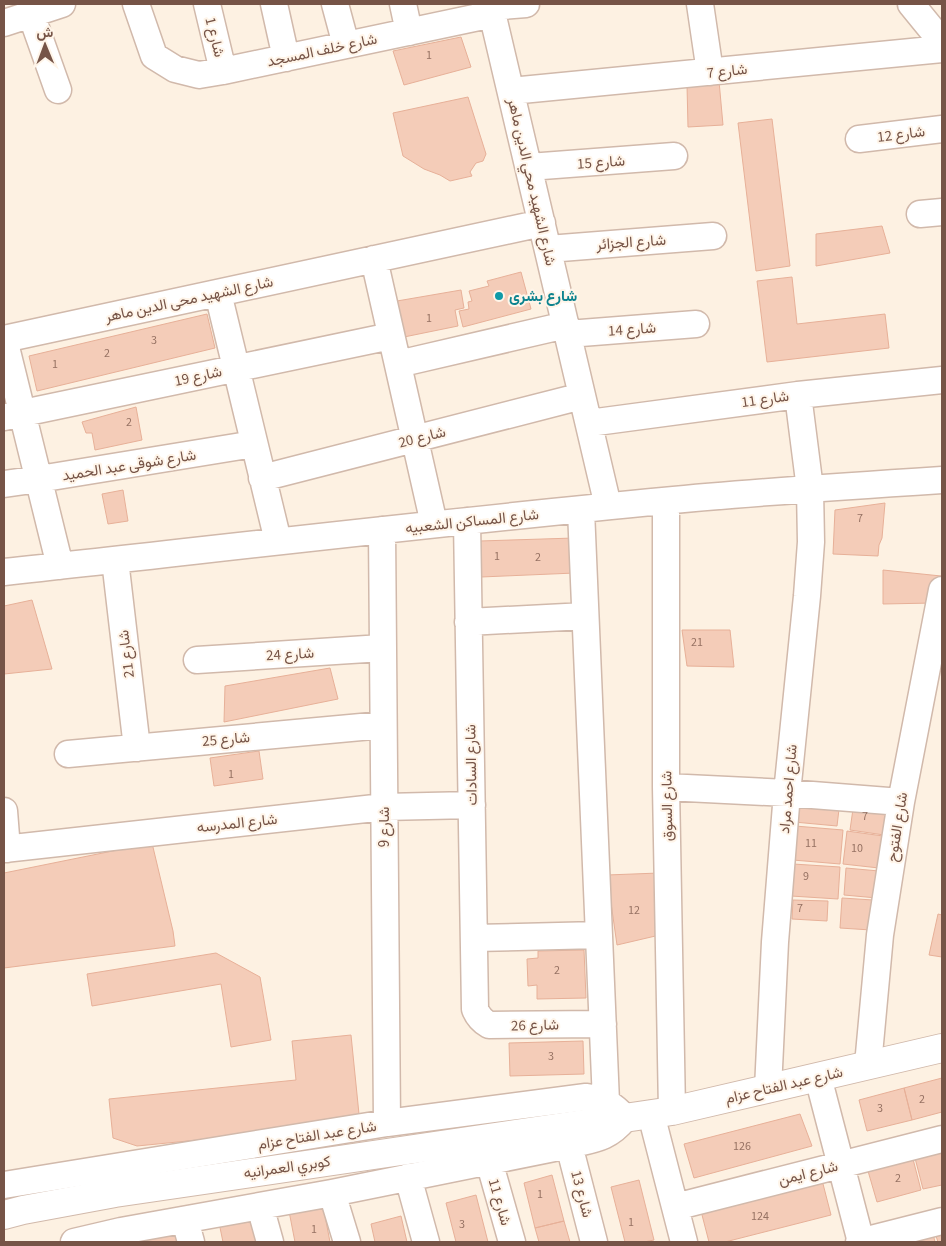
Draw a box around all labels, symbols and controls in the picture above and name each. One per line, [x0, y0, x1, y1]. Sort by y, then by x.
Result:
street label: شارع 1 [199, 15, 230, 60]
north arrow [20, 20, 70, 70]
text: ش [36, 23, 54, 43]
street label: شارع خلف المسجد [265, 29, 379, 72]
house number: 1 [426, 47, 432, 64]
street label: شارع 7 [706, 59, 749, 84]
street label: شارع الشهيد محي الدين ماهر [500, 95, 561, 269]
street label: شارع 12 [876, 121, 926, 148]
street label: شارع 15 [576, 150, 626, 175]
street label: شارع الجزائر [594, 230, 667, 255]
street label: شارع الشهيد محى الدين ماهر [102, 271, 275, 328]
place label: شارع بشرى [509, 286, 577, 307]
marker: شارع بشرى [493, 290, 505, 302]
house number: 1 [426, 310, 432, 327]
street label: شارع 14 [607, 317, 657, 342]
house number: 3 [151, 332, 157, 349]
house number: 2 [104, 345, 110, 362]
house number: 1 [52, 356, 58, 373]
street label: شارع 19 [172, 361, 224, 392]
street label: شارع 11 [740, 386, 791, 413]
house number: 2 [126, 414, 132, 431]
street label: شارع 20 [396, 421, 448, 453]
street label: شارع شوقى عبد الحميد [61, 445, 198, 486]
street label: شارع المساكن الشعبيه [404, 504, 540, 539]
house number: 7 [857, 510, 863, 527]
house number: 1 [494, 548, 500, 565]
house number: 2 [535, 549, 541, 566]
street label: شارع 21 [113, 629, 140, 679]
house number: 21 [691, 634, 703, 651]
street label: شارع 24 [265, 643, 315, 666]
street label: شارع السادات [460, 724, 483, 806]
street label: شارع 25 [201, 727, 251, 752]
street label: شارع احمد مراد [774, 743, 803, 835]
house number: 1 [228, 766, 234, 783]
street label: شارع السوق [656, 770, 679, 842]
street label: شارع الفتوح [882, 790, 913, 864]
street label: شارع 9 [374, 807, 395, 847]
house number: 7 [862, 808, 868, 825]
street label: شارع المدرسه [196, 809, 279, 838]
house number: 11 [805, 835, 817, 852]
house number: 10 [851, 840, 863, 857]
house number: 9 [803, 868, 809, 885]
house number: 7 [797, 900, 803, 917]
house number: 12 [628, 902, 640, 919]
house number: 2 [554, 962, 560, 979]
street label: شارع 26 [511, 1015, 559, 1036]
house number: 3 [548, 1048, 554, 1065]
street label: شارع عبد الفتاح عزام [723, 1062, 845, 1109]
house number: 2 [919, 1091, 925, 1108]
house number: 3 [877, 1100, 883, 1117]
street label: شارع عبد الفتاح عزام [256, 1116, 378, 1155]
house number: 126 [733, 1138, 751, 1155]
street label: كوبري العمرانيه [242, 1151, 333, 1186]
street label: شارع ايمن [776, 1156, 840, 1191]
street label: شارع 13 [565, 1168, 598, 1220]
house number: 2 [895, 1170, 901, 1187]
street label: شارع 11 [483, 1176, 516, 1228]
house number: 1 [537, 1186, 543, 1203]
house number: 124 [751, 1208, 769, 1225]
house number: 1 [628, 1214, 634, 1231]
house number: 3 [459, 1216, 465, 1233]
house number: 1 [311, 1221, 317, 1238]

